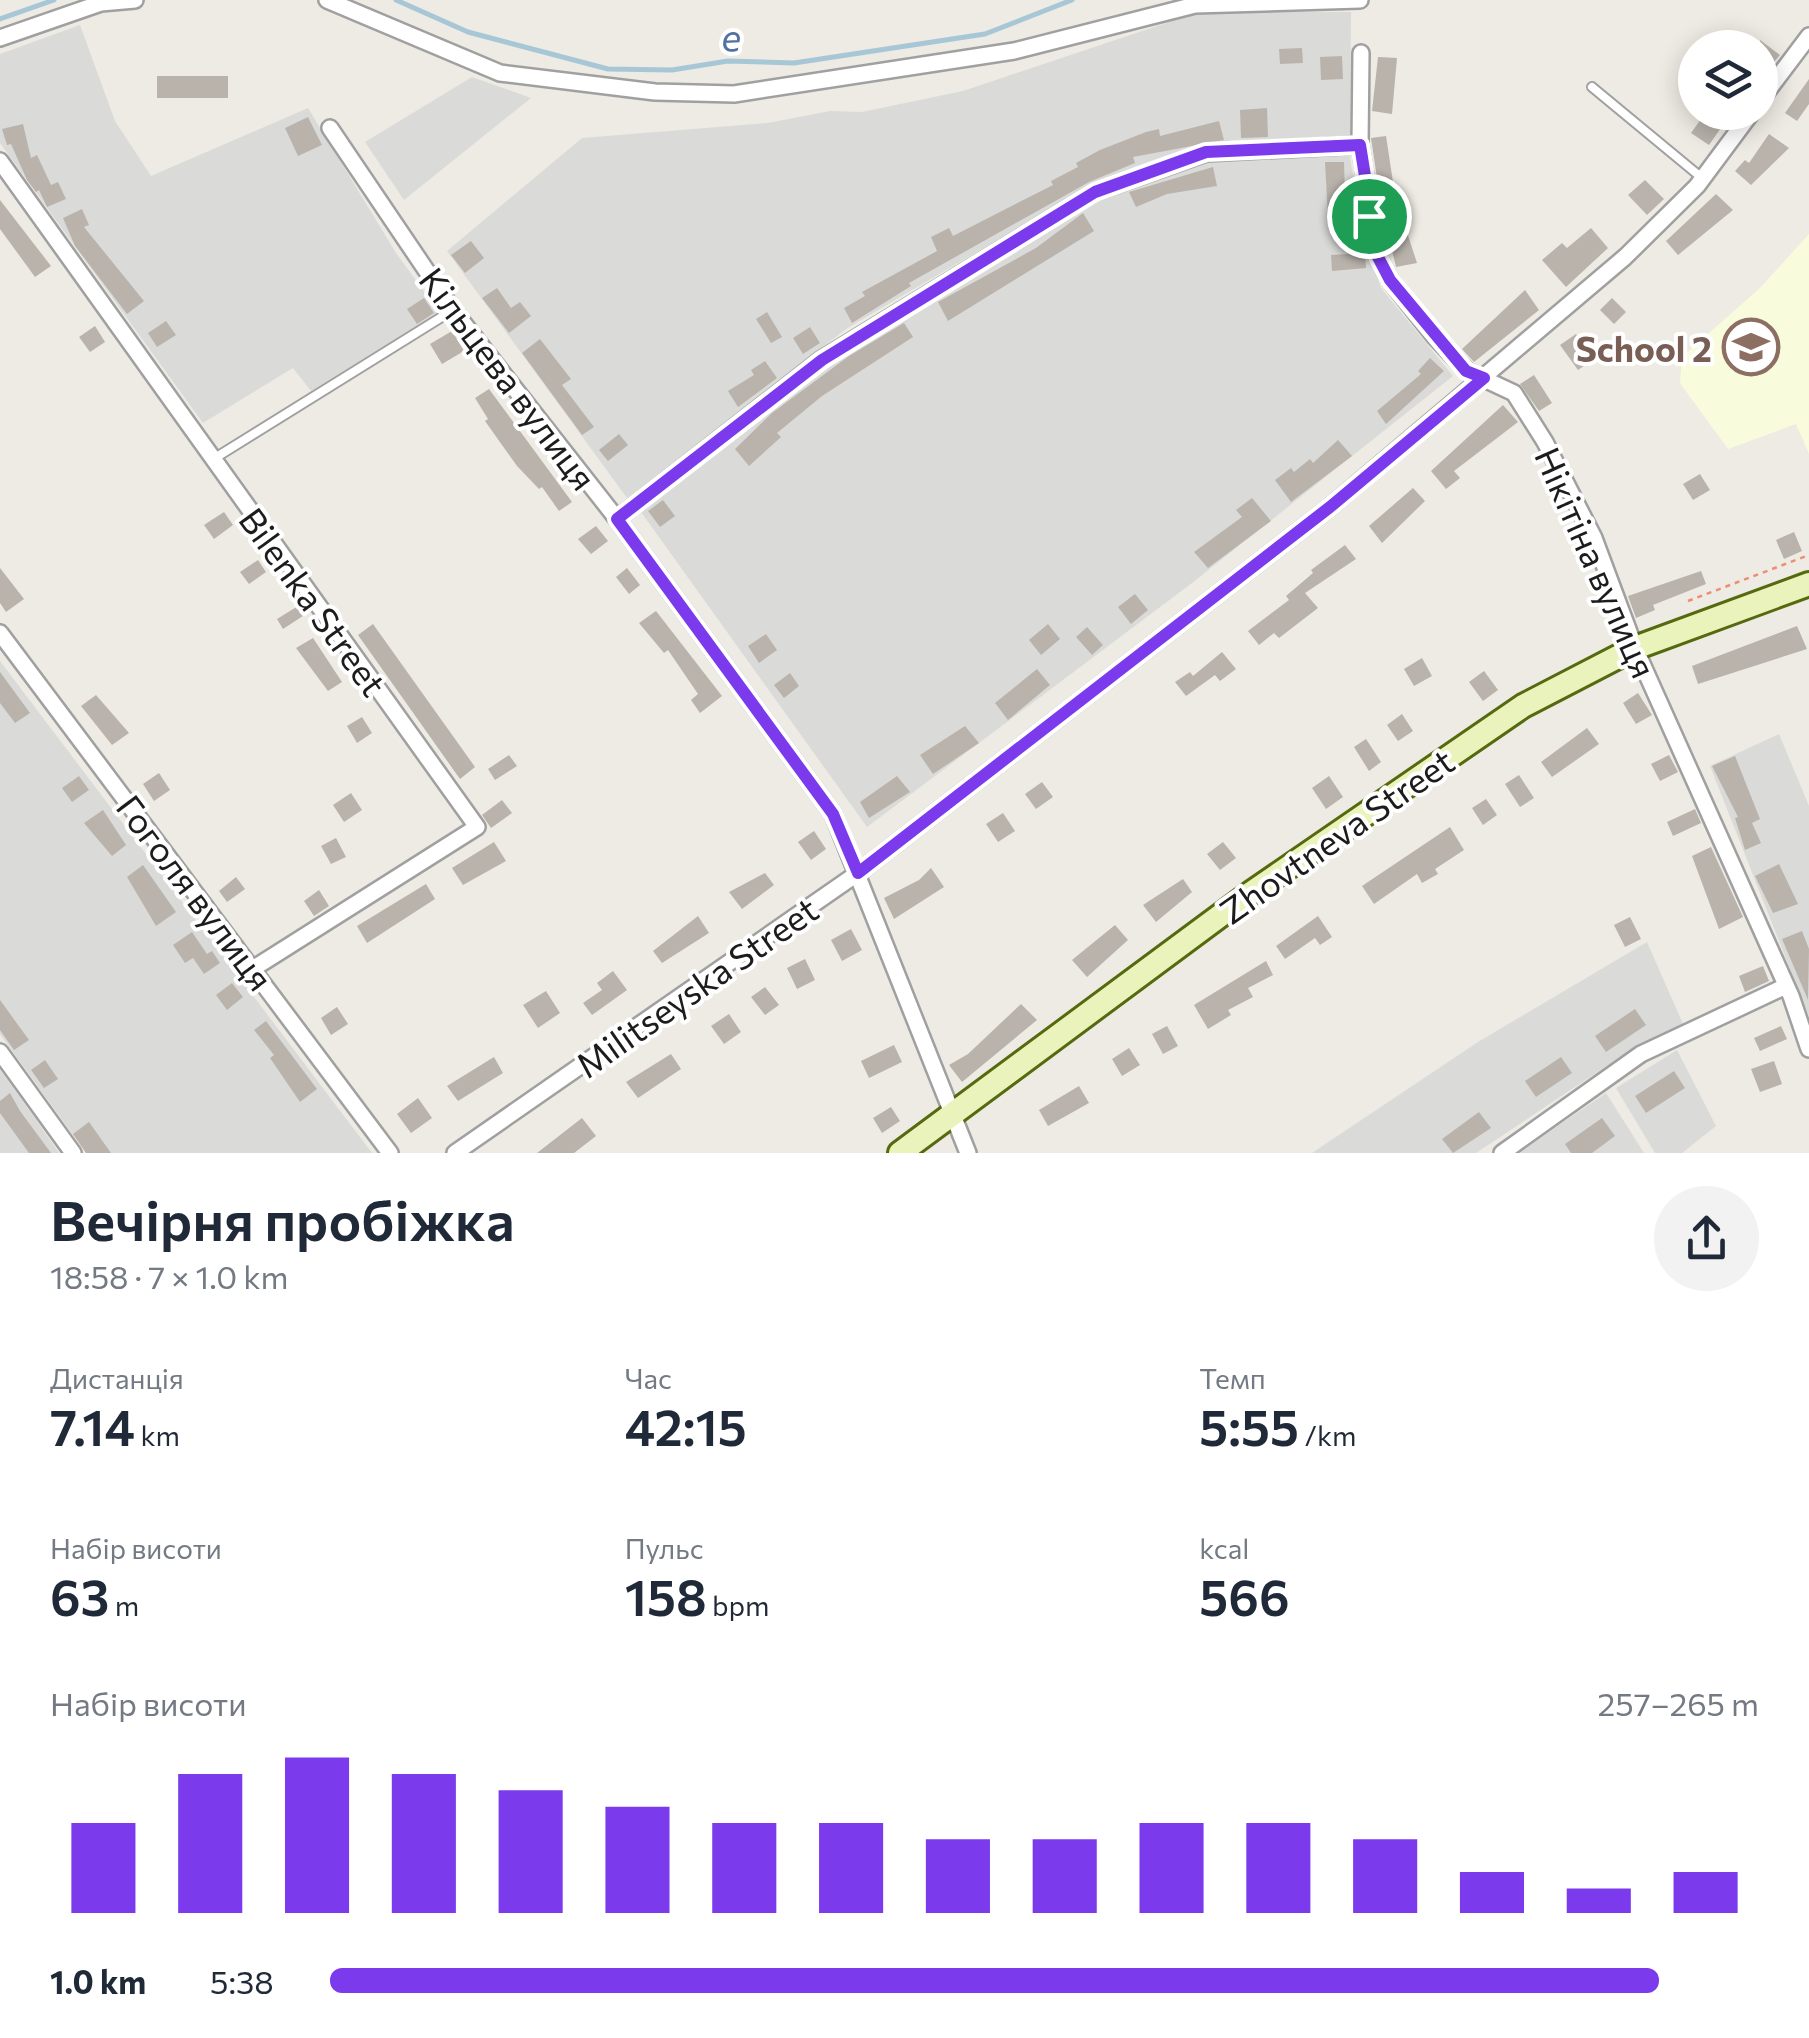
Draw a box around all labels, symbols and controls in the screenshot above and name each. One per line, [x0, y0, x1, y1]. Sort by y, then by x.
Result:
water label: e [720, 12, 742, 60]
map controls [1678, 30, 1778, 130]
button: layers [1678, 30, 1778, 130]
pin [1327, 174, 1412, 259]
icon: arrive [1342, 189, 1397, 244]
street label: Кільцева вулиця [411, 258, 607, 498]
school or university icon: School 2 [1721, 317, 1781, 377]
place label: School 2 [1576, 326, 1712, 369]
street label: Нікітіна вулиця [1527, 440, 1667, 684]
street label: Bilenka Street [231, 499, 397, 703]
street label: Zhovtneva Street [1211, 738, 1461, 932]
street label: Гоголя вулиця [109, 786, 283, 998]
street label: Militseyska Street [567, 887, 825, 1085]
text: Вечірня пробіжка [50, 1185, 514, 1252]
button: share [1654, 1186, 1759, 1291]
text: 18:58 · 7 × 1.0 km [50, 1256, 289, 1296]
text: Дистанція [50, 1361, 184, 1395]
text: Час [625, 1361, 672, 1395]
text: Темп [1199, 1361, 1266, 1395]
text: 7.14 [50, 1395, 135, 1456]
text: 42:15 [625, 1395, 747, 1456]
text: 5:55 [1199, 1395, 1299, 1456]
text: km [135, 1418, 180, 1452]
text: /km [1299, 1418, 1357, 1452]
text: Набір висоти [50, 1531, 222, 1565]
text: Пульс [625, 1531, 704, 1565]
text: kcal [1199, 1531, 1249, 1565]
text: 63 [50, 1565, 109, 1626]
text: 158 [625, 1565, 707, 1626]
text: 566 [1199, 1565, 1290, 1626]
text: m [109, 1588, 139, 1622]
text: bpm [707, 1588, 770, 1622]
text: Набір висоти [50, 1683, 247, 1723]
text: 257–265 m [1598, 1683, 1759, 1723]
text: 1.0 km [50, 1961, 146, 2001]
text: 5:38 [210, 1961, 274, 2001]

